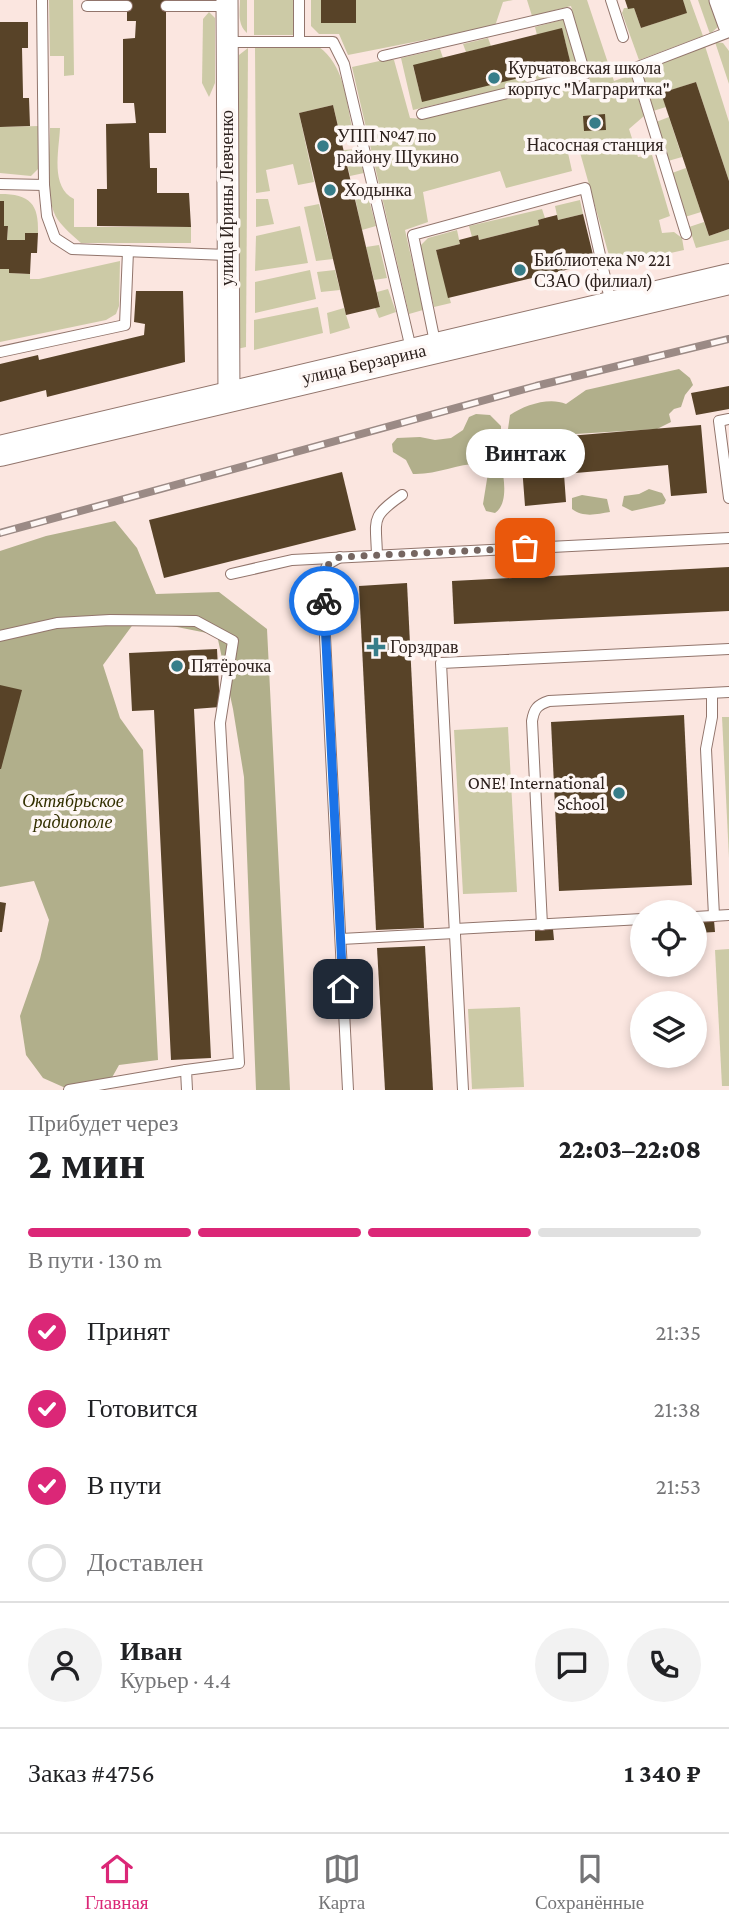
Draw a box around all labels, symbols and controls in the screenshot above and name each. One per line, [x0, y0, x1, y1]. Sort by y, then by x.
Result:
place label: Курчатовская школа корпус "Маграритка" [508, 58, 670, 99]
marker: Курчатовская школа корпус "Маграритка" [486, 70, 502, 86]
street label: улица Ирины Левченко [217, 110, 237, 286]
marker: Насосная станция [587, 115, 603, 131]
place label: УПП №47 по району Щукино [337, 126, 459, 167]
place label: Насосная станция [527, 135, 663, 155]
marker: УПП №47 по району Щукино [315, 138, 331, 154]
place label: Ходынка [344, 180, 412, 200]
marker: Ходынка [322, 182, 338, 198]
place label: Библиотека № 221 СЗАО (филиал) [534, 250, 671, 292]
marker: Библиотека № 221 СЗАО (филиал) [512, 262, 528, 278]
street label: улица Берзарина [300, 340, 428, 388]
callout: Винтаж [466, 429, 584, 478]
text: Винтаж [485, 440, 566, 466]
pin [495, 518, 555, 578]
icon: bag [506, 529, 544, 567]
courier [289, 566, 359, 636]
icon: bike [305, 582, 343, 620]
place label: Горздрав [390, 637, 458, 657]
marker: Горздрав [368, 639, 384, 655]
place label: Пятёрочка [191, 656, 271, 676]
marker: Пятёрочка [169, 658, 185, 674]
place label: ONE! International School [468, 773, 605, 814]
marker: ONE! International School [611, 785, 627, 801]
park label: Октябрьское радиополе [22, 791, 124, 832]
map controls [630, 900, 707, 1068]
button: locate [630, 900, 707, 977]
pin [313, 959, 373, 1019]
icon: home [324, 970, 362, 1008]
button: layers [630, 991, 707, 1068]
text: Прибудет через [28, 1110, 178, 1136]
text: 22:03–22:08 [559, 1135, 701, 1164]
text: 2 мин [28, 1137, 145, 1188]
text: В пути · 130 m [28, 1247, 162, 1273]
icon: check [28, 1313, 66, 1351]
text: Принят [87, 1317, 170, 1346]
text: 21:35 [655, 1319, 701, 1345]
icon: check [28, 1390, 66, 1428]
text: Готовится [87, 1394, 198, 1423]
text: 21:38 [654, 1396, 701, 1422]
icon: check [28, 1467, 66, 1505]
text: В пути [87, 1471, 161, 1500]
text: 21:53 [656, 1473, 701, 1499]
text: Доставлен [87, 1548, 204, 1577]
button: person [28, 1628, 102, 1702]
button: chat [535, 1628, 609, 1702]
button: phone [627, 1628, 701, 1702]
text: Иван [120, 1637, 182, 1666]
text: Курьер · 4.4 [120, 1667, 231, 1693]
text: Заказ #4756 [28, 1759, 155, 1788]
text: 1 340 ₽ [624, 1759, 701, 1788]
tab: Главная [85, 1850, 149, 1914]
tab: Карта [318, 1850, 365, 1914]
tab: Сохранённые [535, 1850, 644, 1914]

